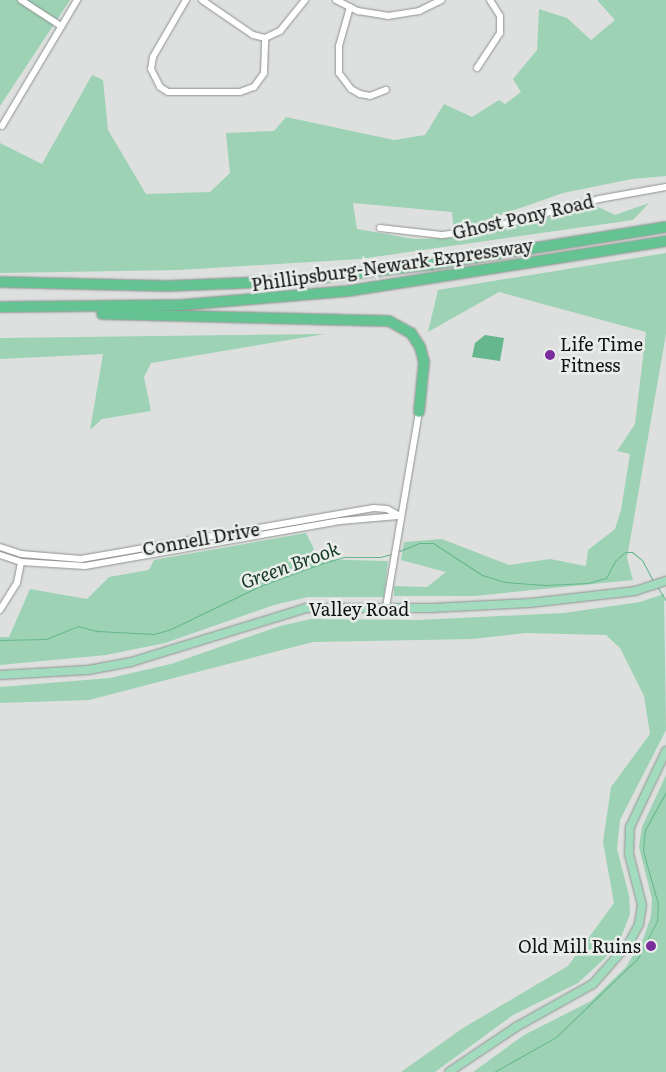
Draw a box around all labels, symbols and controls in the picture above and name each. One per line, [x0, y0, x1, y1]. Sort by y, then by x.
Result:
street label: Ghost Pony Road [450, 190, 596, 244]
street label: Phillipsburg-Newark Expressway [250, 235, 534, 295]
place label: Life Time Fitness [560, 334, 643, 376]
marker: Life Time Fitness [544, 349, 556, 361]
street label: Connell Drive [141, 518, 261, 560]
water label: Green Brook [238, 537, 342, 593]
street label: Valley Road [309, 598, 409, 620]
place label: Old Mill Ruins [518, 935, 641, 957]
marker: Old Mill Ruins [645, 940, 657, 952]

